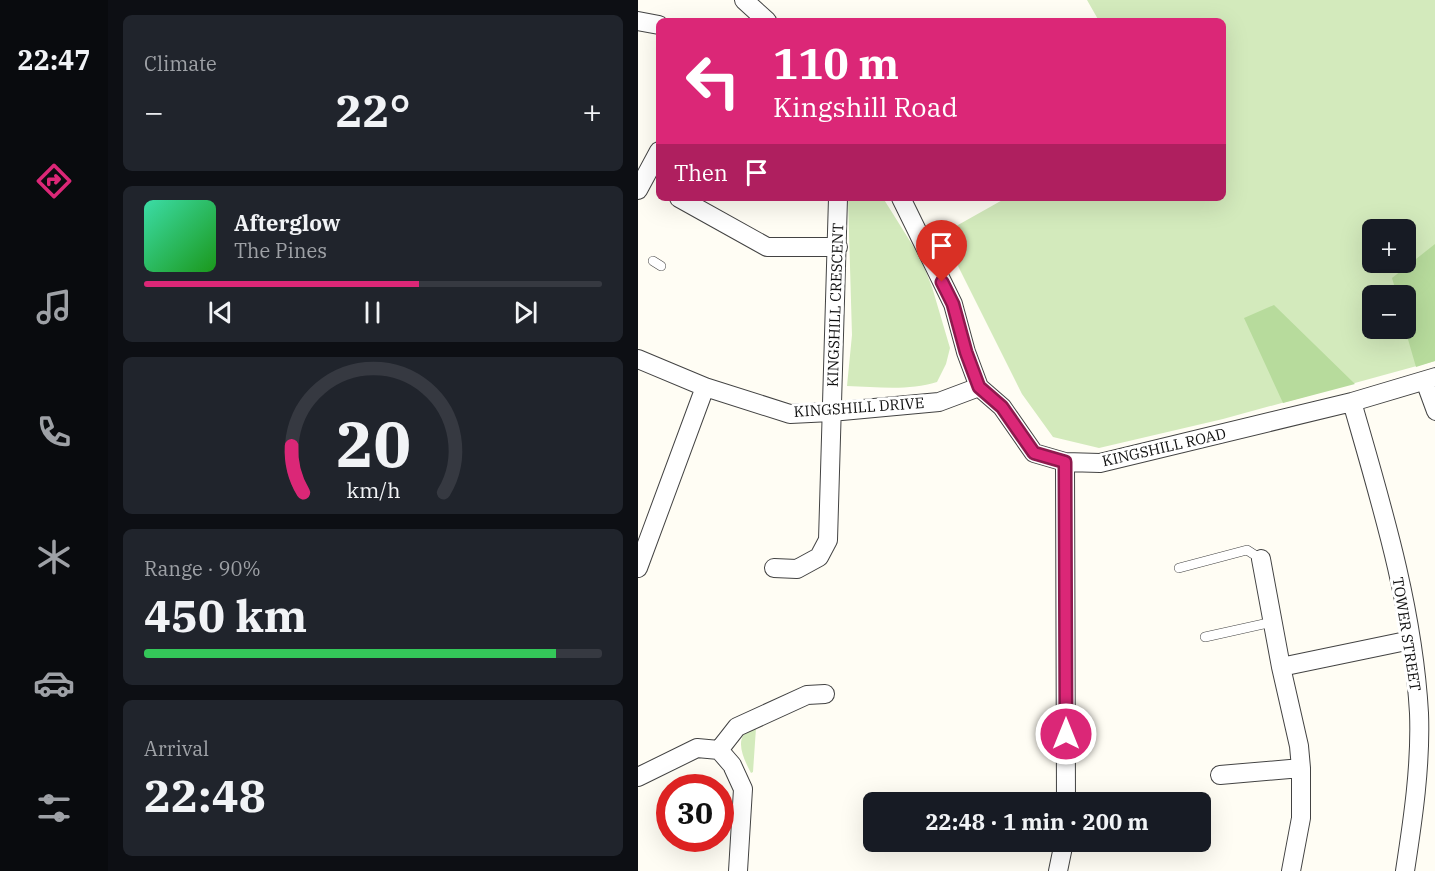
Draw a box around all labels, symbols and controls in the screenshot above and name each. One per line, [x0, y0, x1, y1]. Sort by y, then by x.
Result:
text: 110 m [773, 36, 899, 91]
text: 22:47 [18, 42, 90, 77]
icon: left [674, 42, 752, 120]
text: Climate [144, 50, 217, 77]
text: 22° [335, 81, 411, 139]
text: Kingshill Road [773, 89, 958, 124]
text: − [144, 90, 164, 133]
text: + [582, 90, 602, 133]
icon: arrive [740, 156, 773, 189]
text: Then [674, 158, 728, 187]
icon: directions [33, 160, 75, 202]
text: Afterglow [234, 208, 341, 237]
map controls [1362, 219, 1416, 339]
button: + [1362, 219, 1416, 273]
pin [916, 220, 967, 282]
street label: KINGSHILL CRESCENT [823, 222, 847, 388]
icon: arrive [925, 229, 958, 262]
text: The Pines [234, 237, 327, 264]
button: − [1362, 285, 1416, 339]
icon: music [33, 286, 75, 328]
icon: previous [204, 296, 237, 329]
icon: pause [356, 296, 389, 329]
icon: next [509, 296, 542, 329]
street label: KINGSHILL DRIVE [793, 393, 925, 421]
text: 20 [336, 403, 410, 484]
icon: phone [33, 411, 75, 453]
street label: KINGSHILL ROAD [1100, 424, 1228, 470]
text: km/h [346, 476, 400, 504]
icon: climate [33, 536, 75, 578]
text: Range · 90% [144, 555, 261, 582]
street label: TOWER STREET [1389, 576, 1425, 693]
text: 450 km [144, 586, 307, 644]
icon: car [33, 662, 75, 704]
position arrow [1034, 702, 1098, 766]
text: Arrival [144, 735, 209, 762]
text: 22:48 [144, 766, 266, 824]
speed limit sign: 30 [656, 774, 734, 852]
icon: filters [33, 787, 75, 829]
text: 22:48 · 1 min · 200 m [925, 807, 1149, 836]

